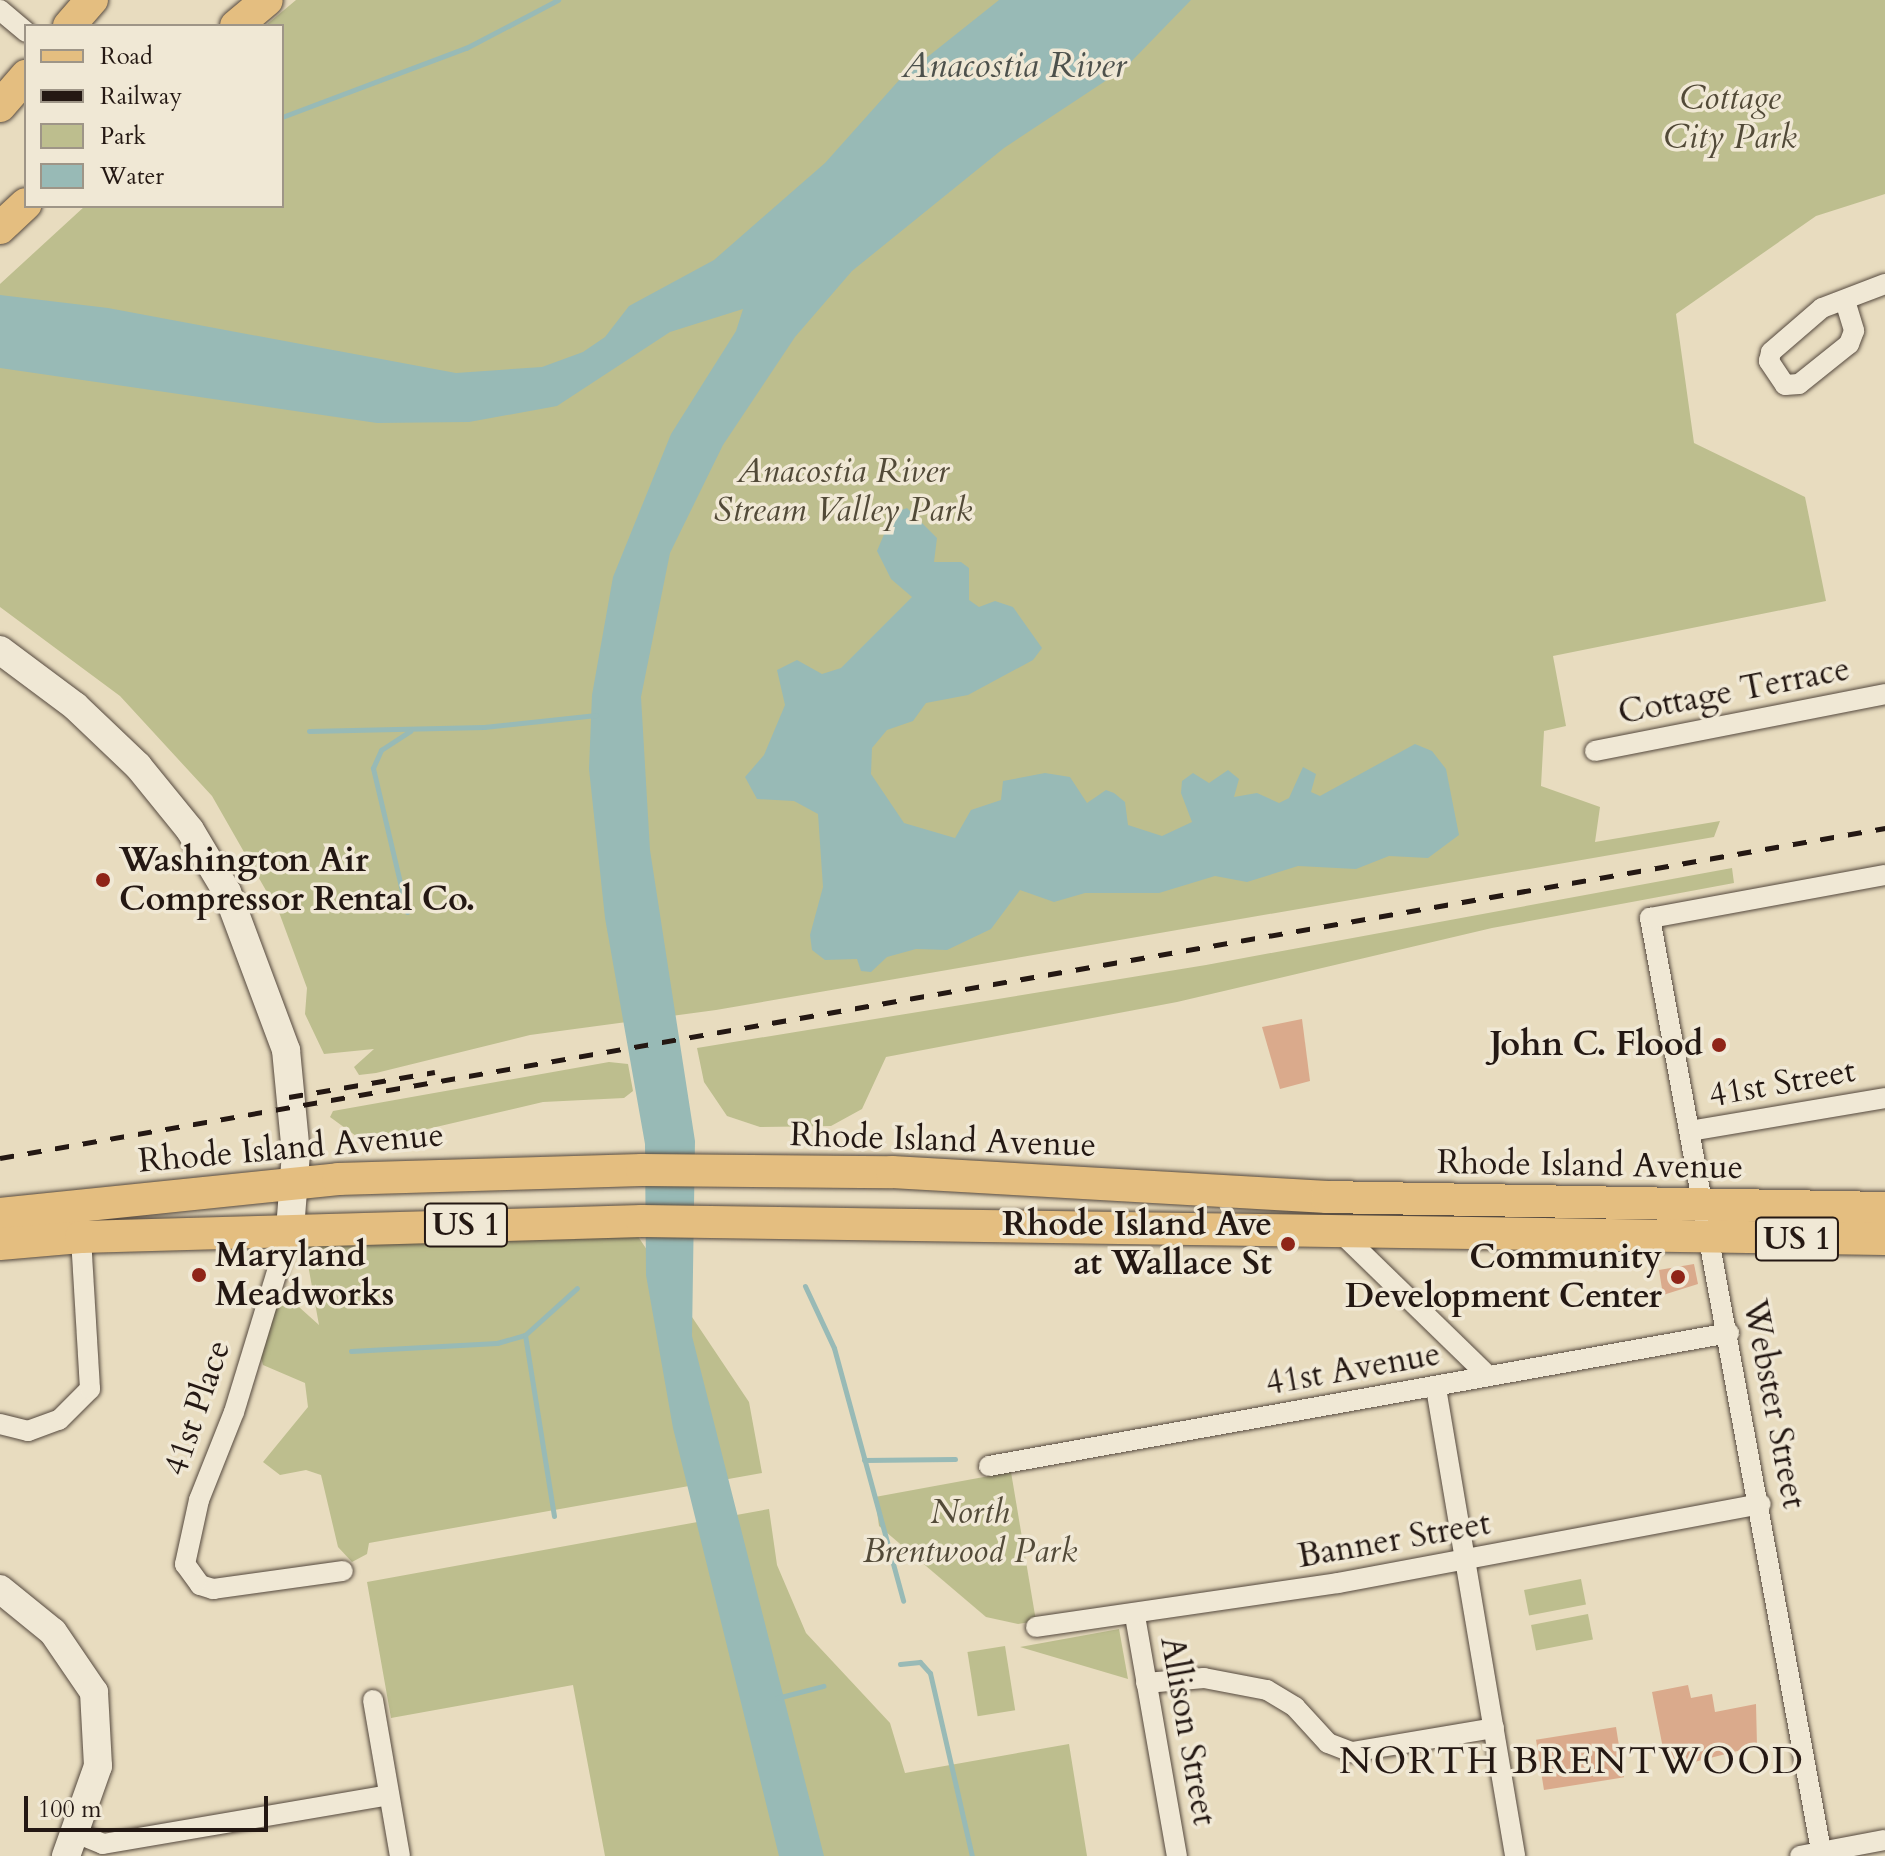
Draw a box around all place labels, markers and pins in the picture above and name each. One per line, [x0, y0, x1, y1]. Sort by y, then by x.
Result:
place label: Washington Air Compressor Rental Co. [119, 840, 475, 920]
marker: Washington Air Compressor Rental Co. [94, 871, 112, 889]
place label: John C. Flood [1490, 1025, 1703, 1065]
marker: John C. Flood [1710, 1036, 1728, 1054]
place label: Rhode Island Ave at Wallace St [1002, 1204, 1272, 1284]
place label: Maryland Meadworks [215, 1235, 394, 1314]
marker: Rhode Island Ave at Wallace St [1279, 1235, 1297, 1253]
place label: Community Development Center [1345, 1237, 1662, 1316]
marker: Maryland Meadworks [190, 1266, 208, 1284]
marker: Community Development Center [1669, 1268, 1687, 1286]

